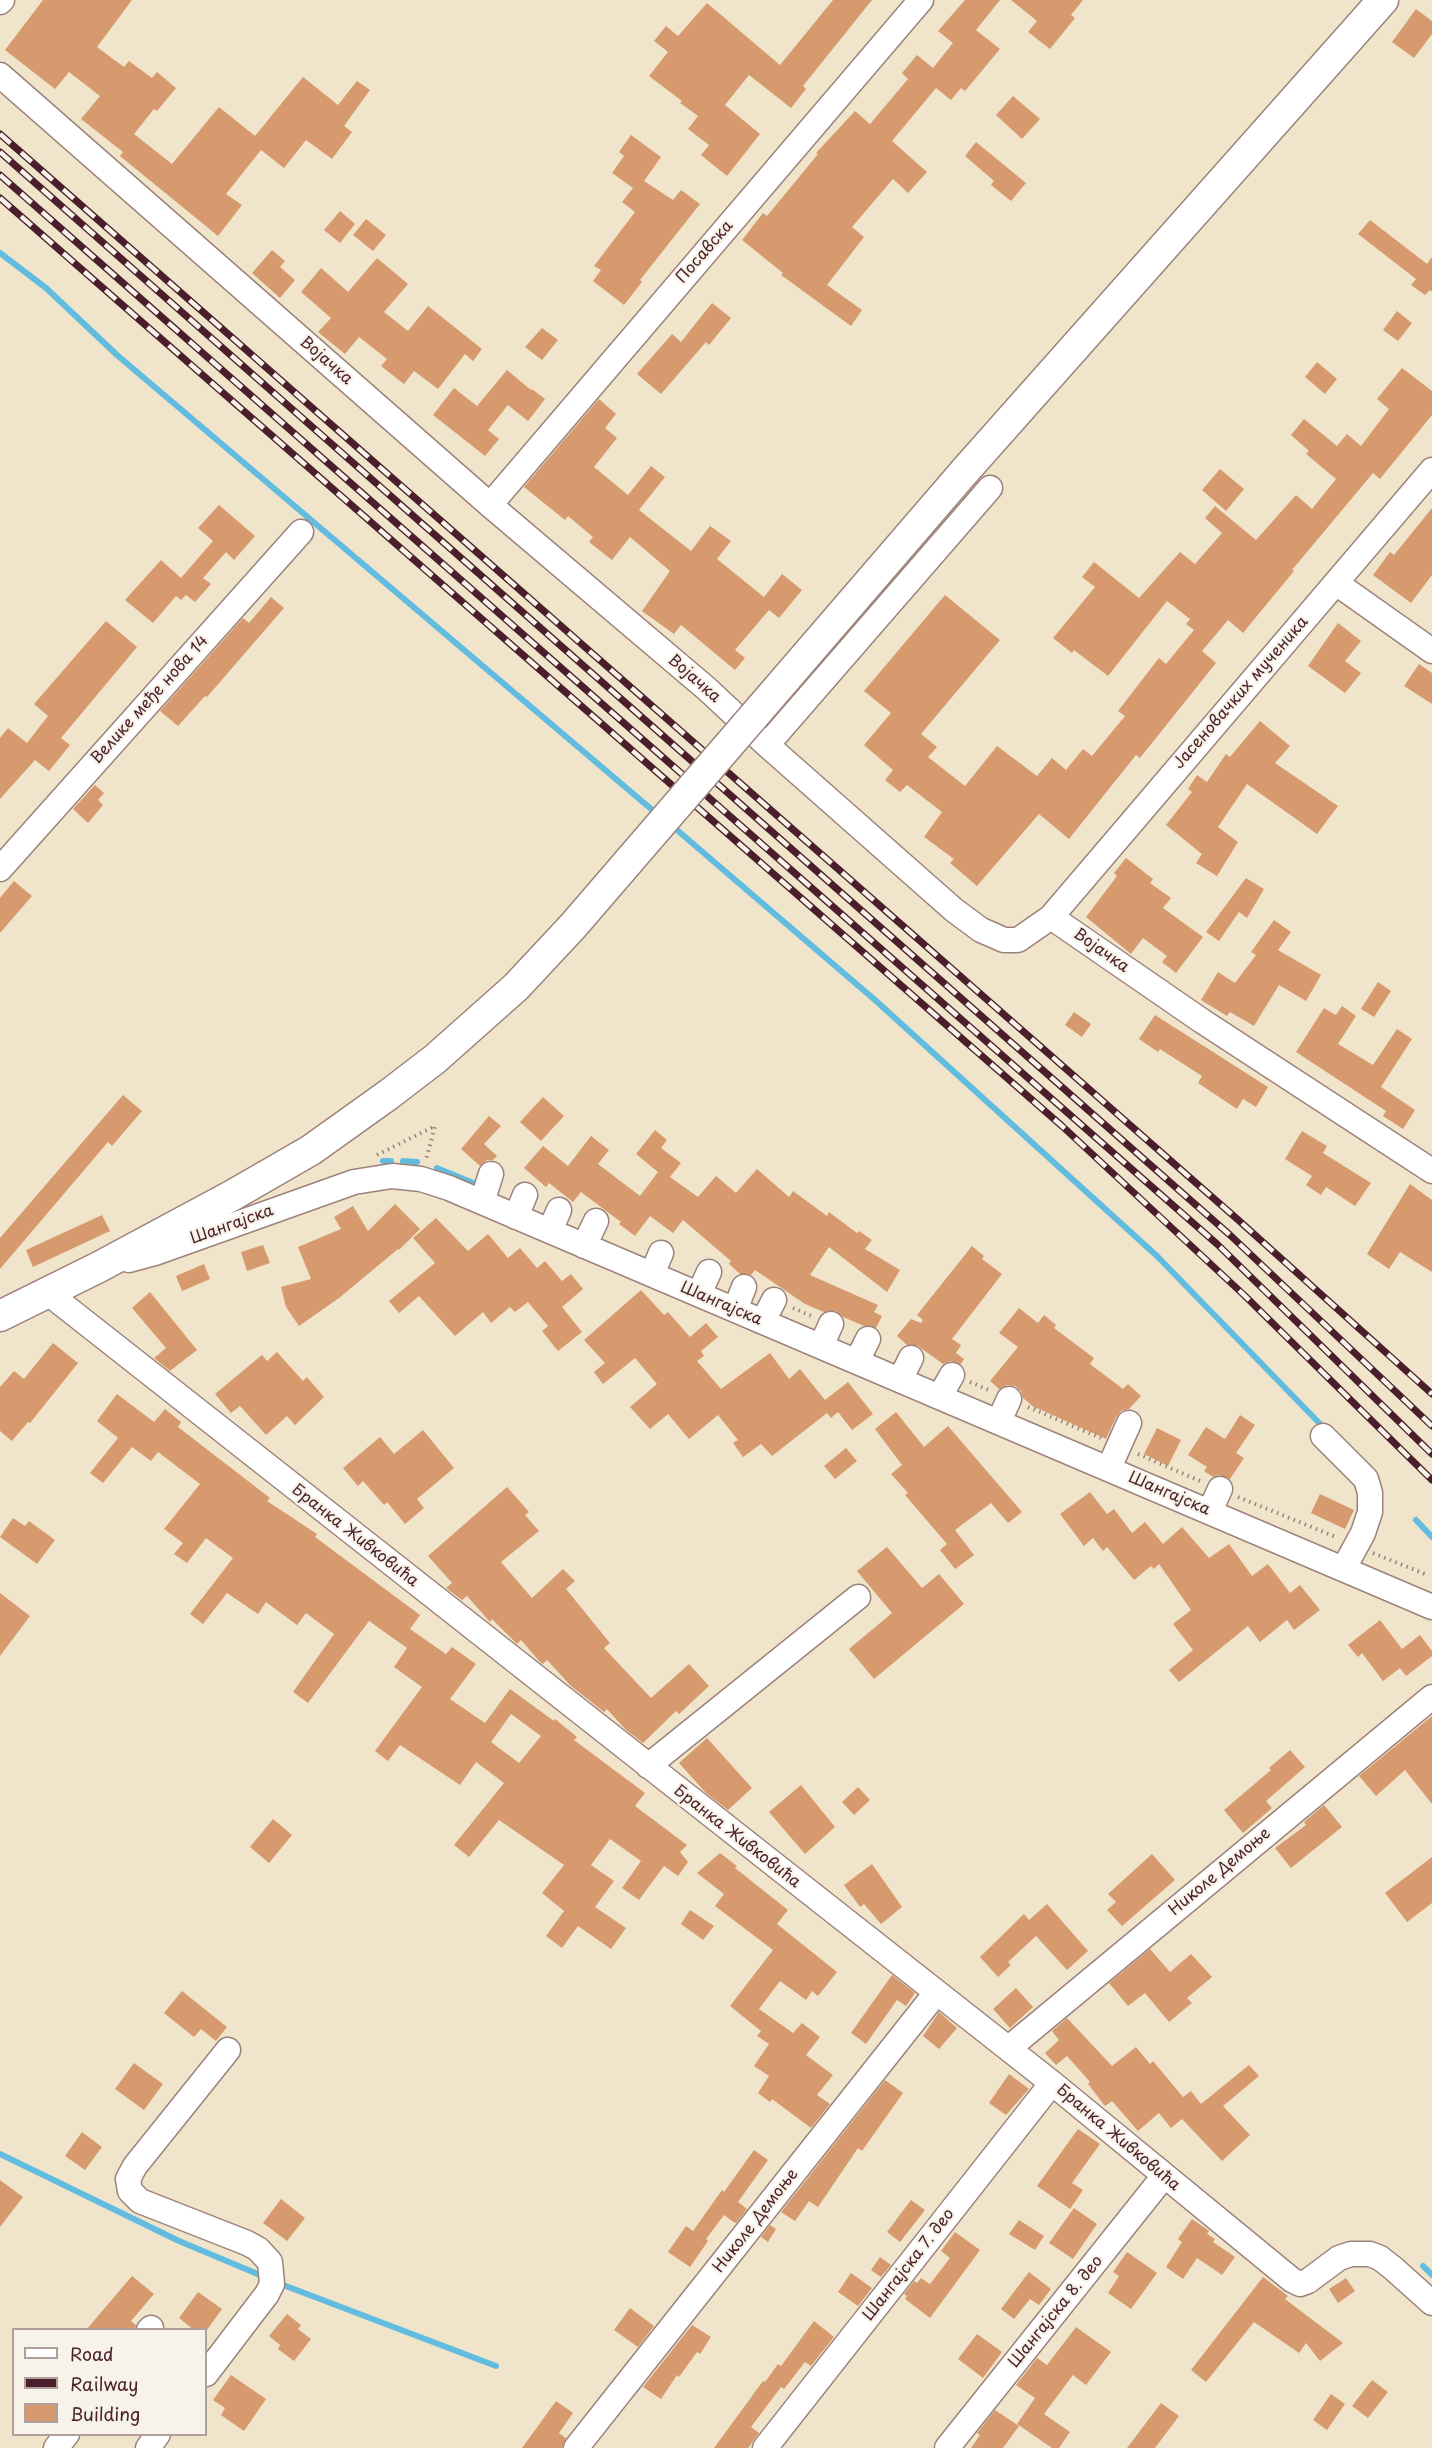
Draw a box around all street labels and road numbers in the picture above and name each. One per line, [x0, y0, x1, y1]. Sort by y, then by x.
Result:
street label: Посавска [673, 217, 737, 287]
street label: Војачка [296, 333, 356, 389]
street label: Јасеновачких мученика [1170, 613, 1312, 773]
street label: Велике међе нова 14 [87, 632, 213, 768]
street label: Војачка [664, 651, 724, 707]
street label: Војачка [1069, 925, 1133, 977]
street label: Шангајска [188, 1201, 276, 1249]
street label: Шангајска [677, 1278, 765, 1330]
street label: Шангајска [1125, 1468, 1213, 1520]
street label: Бранка Живковића [288, 1481, 422, 1591]
street label: Бранка Живковића [670, 1782, 804, 1892]
street label: Николе Демоње [1165, 1824, 1275, 1920]
street label: Бранка Живковића [1052, 2081, 1184, 2195]
street label: Николе Демоње [710, 2165, 802, 2277]
street label: Шангајска 7. део [859, 2205, 959, 2325]
street label: Шангајска 8. део [1005, 2252, 1107, 2372]

